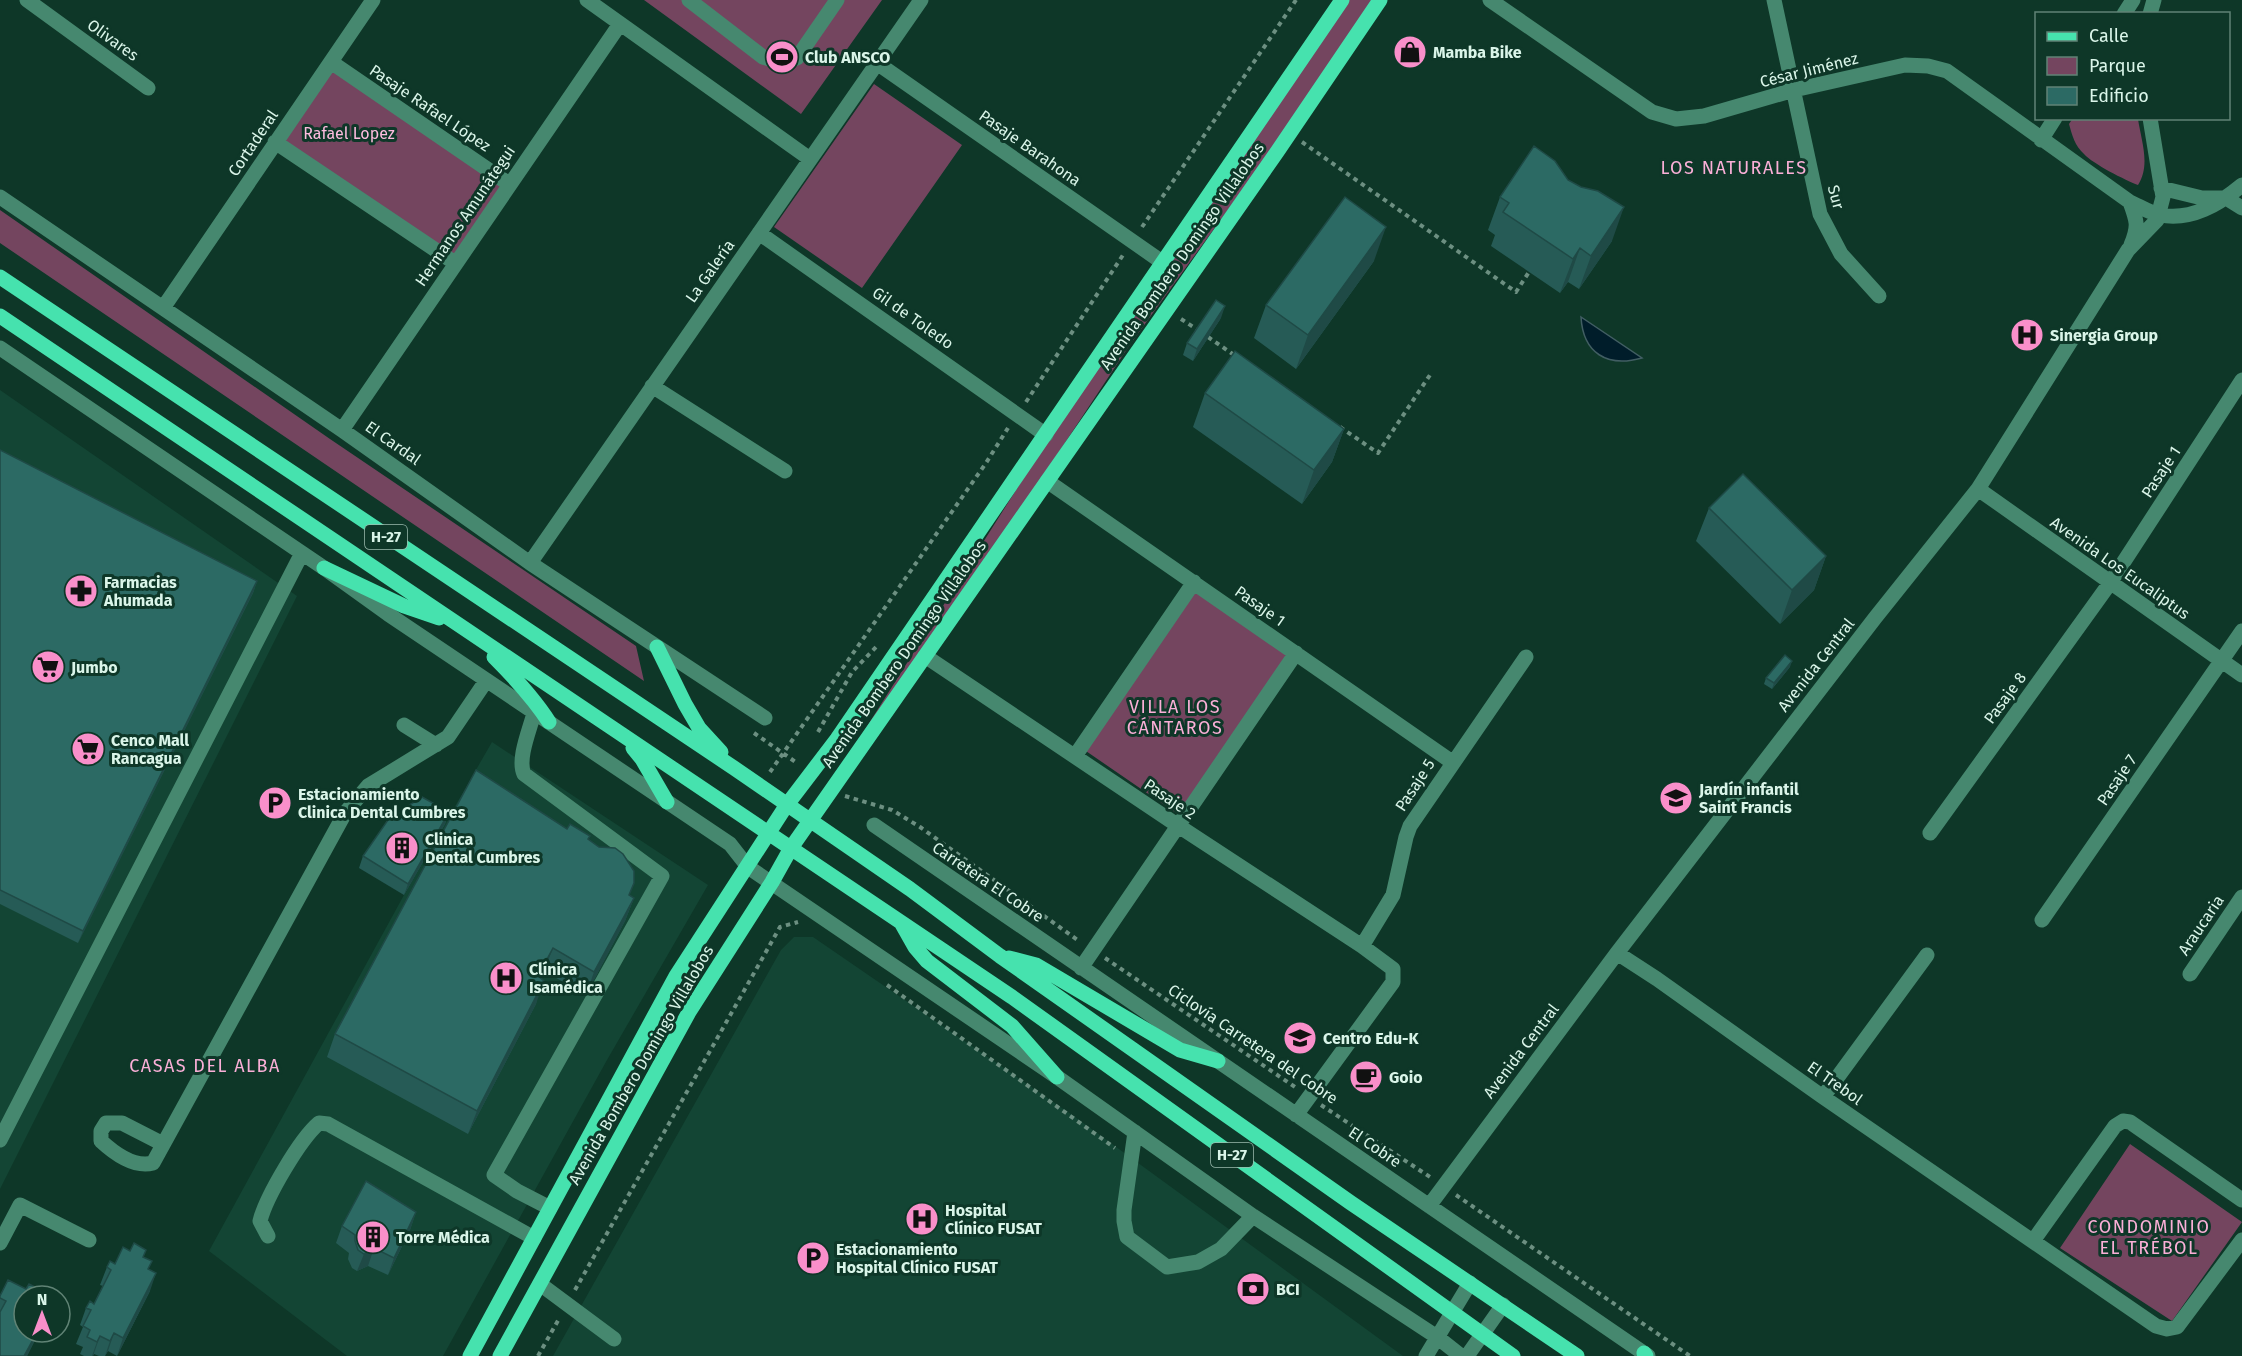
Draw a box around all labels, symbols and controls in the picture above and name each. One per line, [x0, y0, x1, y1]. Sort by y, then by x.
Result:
legend [2035, 12, 2230, 120]
street label: Olivares [84, 15, 142, 65]
text: Calle [2089, 25, 2129, 47]
shop icon: Mamba Bike [1392, 34, 1428, 70]
sports icon: Club ANSCO [764, 39, 800, 75]
place label: Mamba Bike [1433, 43, 1522, 62]
place label: Club ANSCO [805, 48, 890, 67]
street label: César Jiménez [1758, 49, 1860, 91]
text: Parque [2089, 55, 2146, 77]
street label: Pasaje Rafael López [366, 60, 494, 156]
text: Edificio [2089, 85, 2149, 107]
street label: Cortaderal [224, 106, 282, 180]
street label: Pasaje Barahona [975, 106, 1085, 190]
park label: Rafael Lopez [303, 124, 395, 143]
street label: Avenida Bombero Domingo Villalobos [1096, 139, 1268, 373]
street label: Hermanos Amunátegui [411, 142, 519, 290]
district label: LOS NATURALES [1660, 157, 1808, 179]
street label: Sur [1824, 183, 1849, 212]
street label: La Galería [682, 236, 738, 306]
street label: Gil de Toledo [869, 283, 957, 353]
hospital icon: Sinergia Group [2009, 317, 2045, 353]
place label: Sinergia Group [2050, 326, 2158, 345]
street label: El Cardal [362, 417, 425, 469]
street label: Pasaje 1 [2137, 443, 2185, 501]
street label: Avenida Los Eucaliptus [2047, 513, 2193, 623]
road number: H-27 [365, 525, 407, 549]
street label: Avenida Bombero Domingo Villalobos [818, 537, 990, 771]
pharmacy icon: Farmacias Ahumada [63, 573, 99, 609]
place label: Farmacias Ahumada [103, 573, 177, 610]
street label: Pasaje 1 [1231, 582, 1289, 630]
street label: Avenida Central [1774, 614, 1859, 716]
supermarket icon: Jumbo [30, 649, 66, 685]
place label: Jumbo [70, 658, 118, 677]
street label: Pasaje 8 [1980, 668, 2030, 727]
district label: VILLA LOS CÁNTAROS [1127, 696, 1223, 739]
supermarket icon: Cenco Mall Rancagua [70, 731, 106, 767]
place label: Cenco Mall Rancagua [111, 731, 189, 768]
street label: Pasaje 7 [2093, 751, 2141, 809]
street label: Pasaje 5 [1391, 755, 1439, 815]
street label: Pasaje 2 [1141, 775, 1199, 823]
school or university icon: Jardín infantil Saint Francis [1658, 780, 1694, 816]
place label: Jardín infantil Saint Francis [1698, 780, 1799, 817]
parking icon: Estacionamiento Clinica Dental Cumbres [257, 785, 293, 821]
place label: Estacionamiento Clinica Dental Cumbres [298, 785, 466, 822]
building icon: Clinica Dental Cumbres [384, 830, 420, 866]
place label: Clinica Dental Cumbres [425, 830, 541, 867]
street label: Carretera El Cobre [929, 838, 1047, 926]
street label: Araucaria [2174, 891, 2228, 959]
street label: Avenida Bombero Domingo Villalobos [565, 942, 717, 1188]
hospital icon: Clínica Isamédica [488, 960, 524, 996]
place label: Clínica Isamédica [529, 960, 603, 997]
street label: Ciclovía Carretera del Cobre [1165, 980, 1341, 1108]
street label: Avenida Central [1479, 1000, 1563, 1102]
school or university icon: Centro Edu-K [1282, 1020, 1318, 1056]
place label: Centro Edu-K [1323, 1029, 1420, 1048]
district label: CASAS DEL ALBA [129, 1055, 281, 1077]
street label: El Trebol [1804, 1057, 1867, 1109]
cafe icon: Goio [1348, 1059, 1384, 1095]
place label: Goio [1389, 1068, 1423, 1087]
street label: El Cobre [1345, 1123, 1405, 1171]
road number: H-27 [1211, 1143, 1253, 1167]
hospital icon: Hospital Clínico FUSAT [904, 1201, 940, 1237]
place label: Hospital Clínico FUSAT [945, 1201, 1042, 1238]
district label: CONDOMINIO EL TRÉBOL [2088, 1216, 2210, 1259]
building icon: Torre Médica [355, 1219, 391, 1255]
place label: Torre Médica [396, 1228, 490, 1247]
parking icon: Estacionamiento Hospital Clínico FUSAT [795, 1240, 831, 1276]
place label: Estacionamiento Hospital Clínico FUSAT [836, 1240, 998, 1277]
bank icon: BCI [1235, 1271, 1271, 1307]
place label: BCI [1276, 1280, 1300, 1299]
north arrow [12, 1284, 72, 1344]
text: N [37, 1290, 47, 1309]

